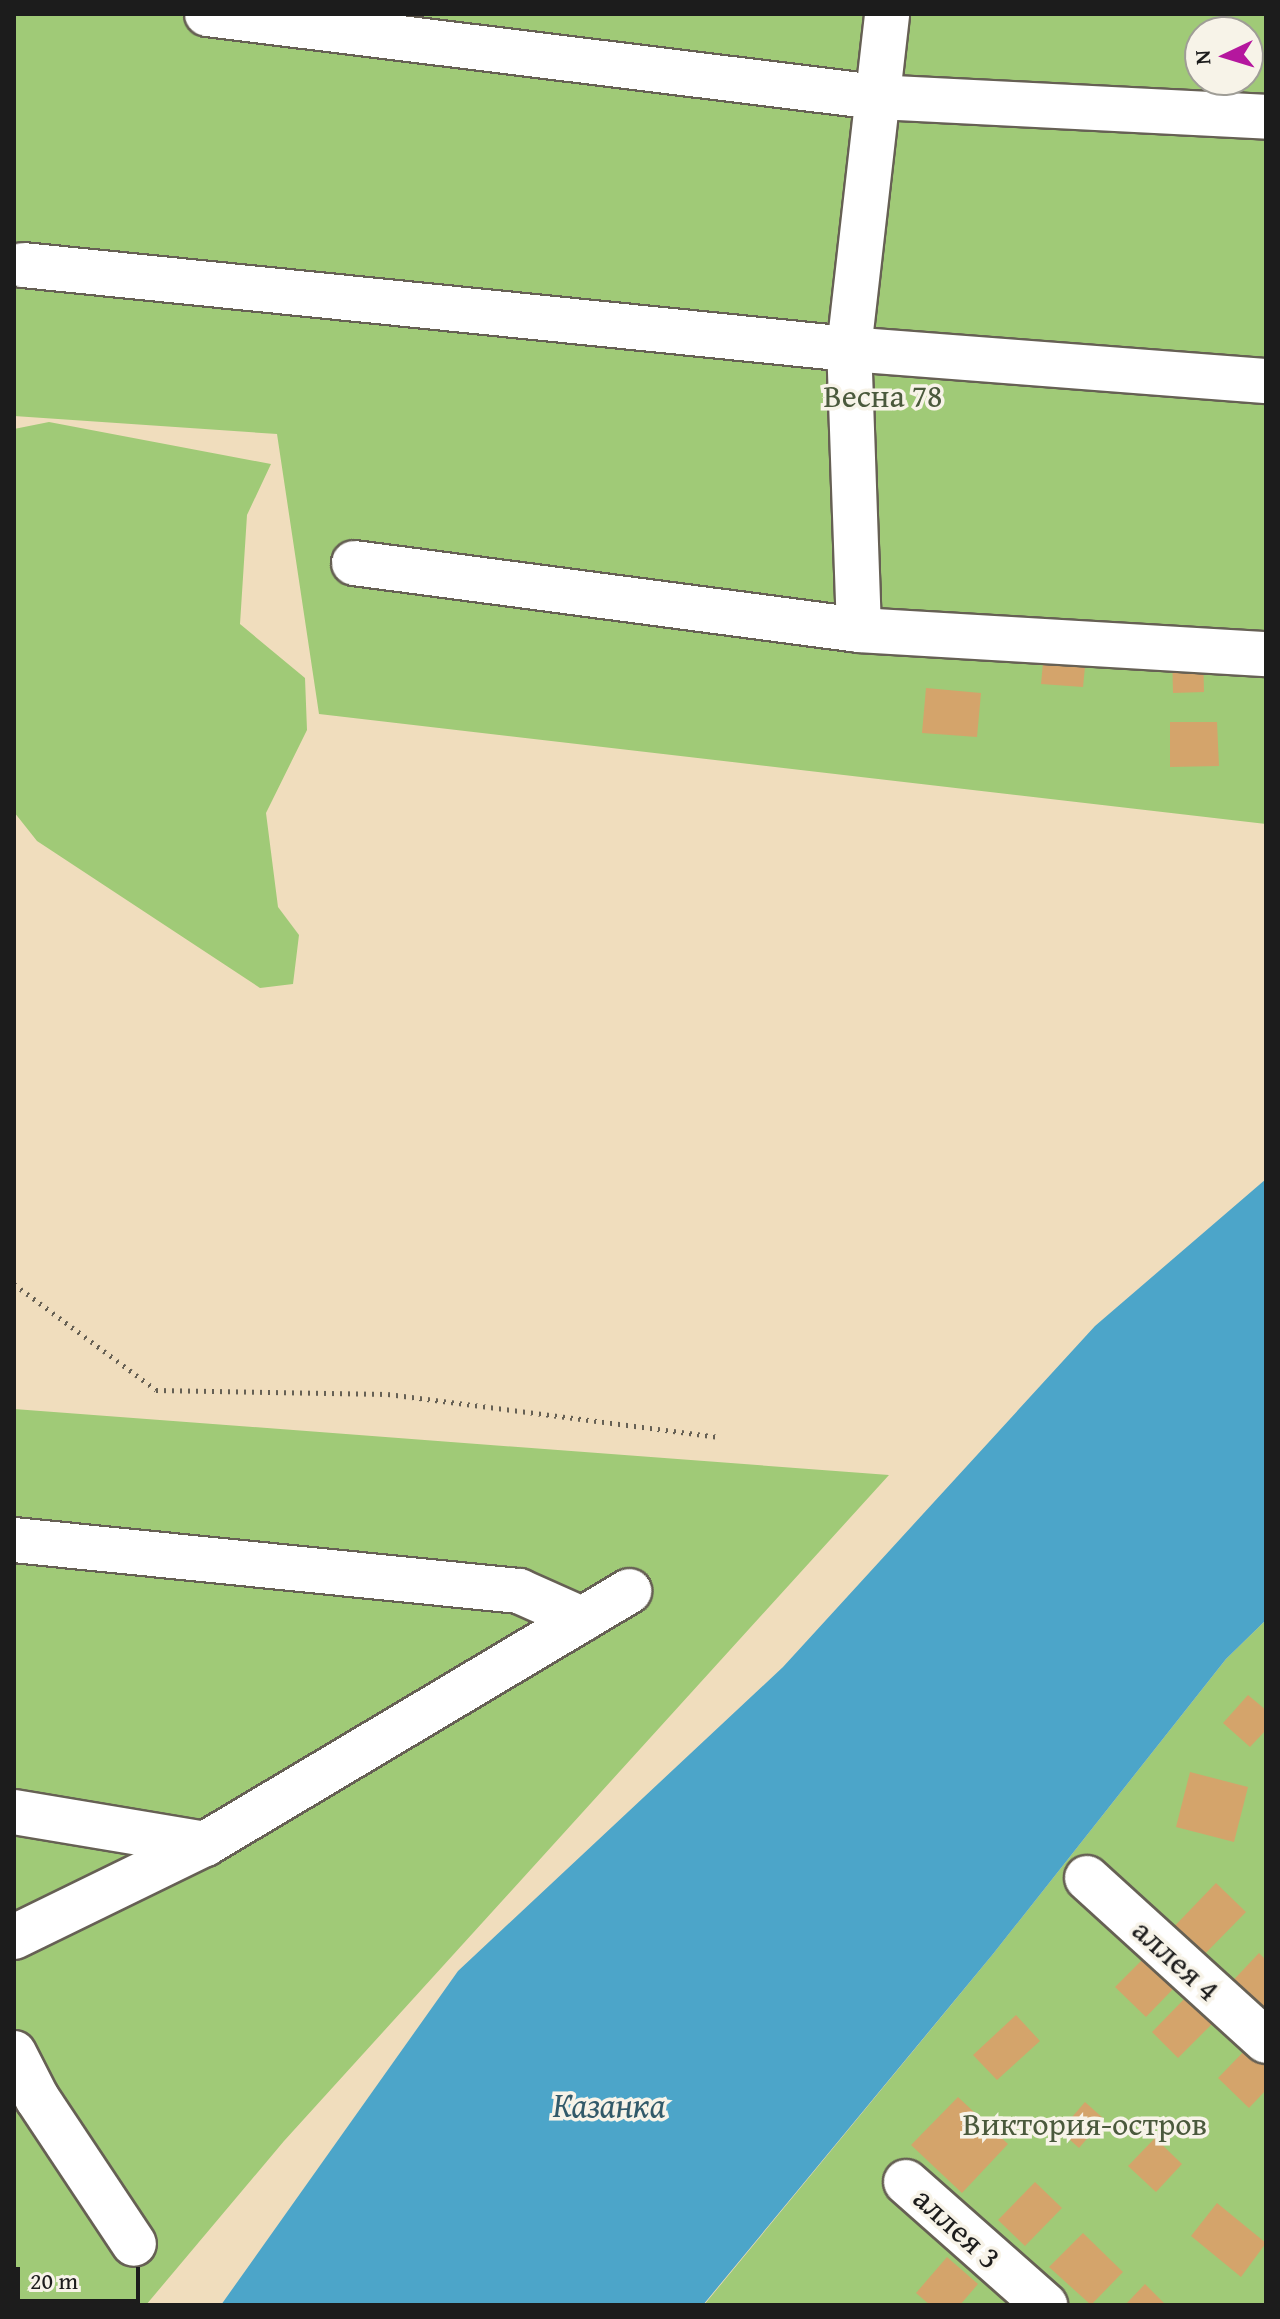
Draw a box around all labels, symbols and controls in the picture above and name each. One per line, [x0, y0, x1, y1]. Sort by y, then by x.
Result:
north arrow [1184, 16, 1264, 96]
text: N [1186, 49, 1219, 66]
park label: Весна 78 [824, 377, 942, 415]
street label: аллея 4 [1124, 1911, 1228, 2009]
water label: Казанка [553, 2085, 665, 2125]
park label: Виктория-остров [963, 2105, 1207, 2143]
street label: аллея 3 [905, 2179, 1009, 2277]
scale bar [20, 2251, 144, 2301]
text: 20 m [30, 2263, 78, 2298]

